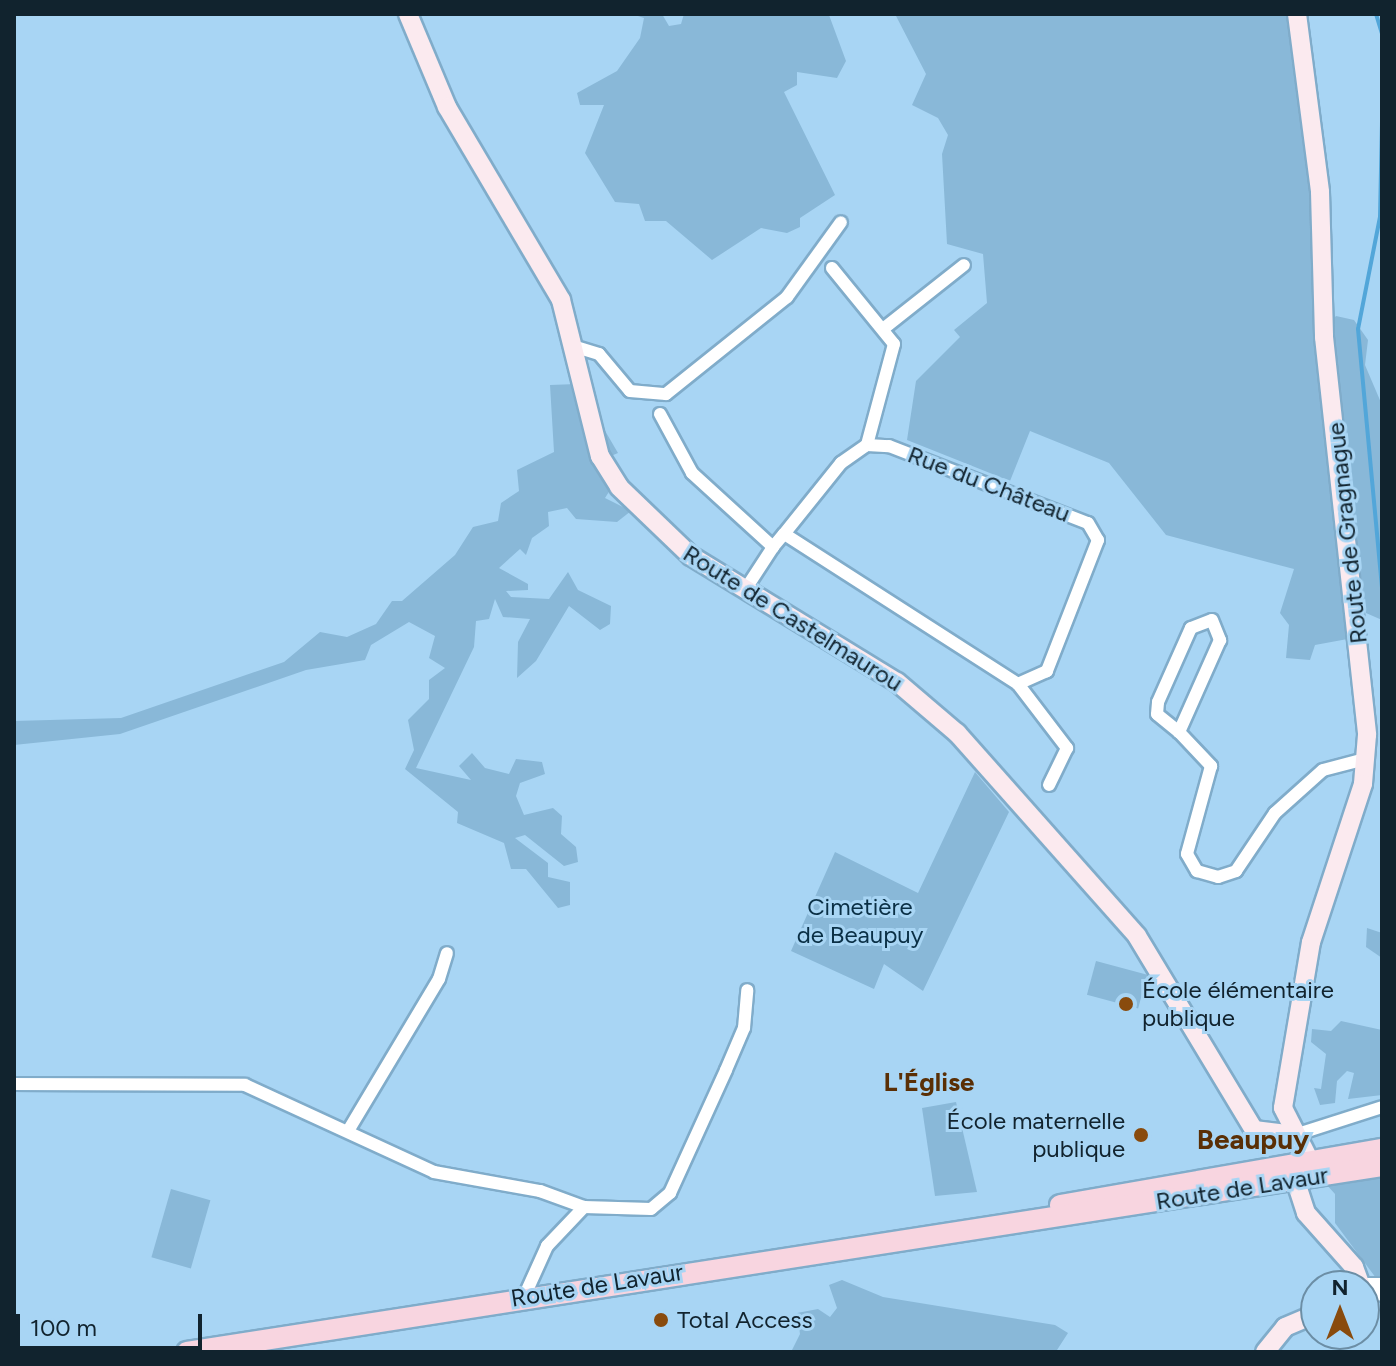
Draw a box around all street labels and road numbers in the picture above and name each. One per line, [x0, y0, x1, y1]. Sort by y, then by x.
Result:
street label: Route de Gragnague [1321, 421, 1373, 645]
street label: Rue du Château [904, 440, 1074, 528]
street label: Route de Castelmaurou [678, 539, 908, 697]
street label: Route de Lavaur [1154, 1160, 1330, 1216]
street label: Route de Lavaur [509, 1257, 685, 1313]

